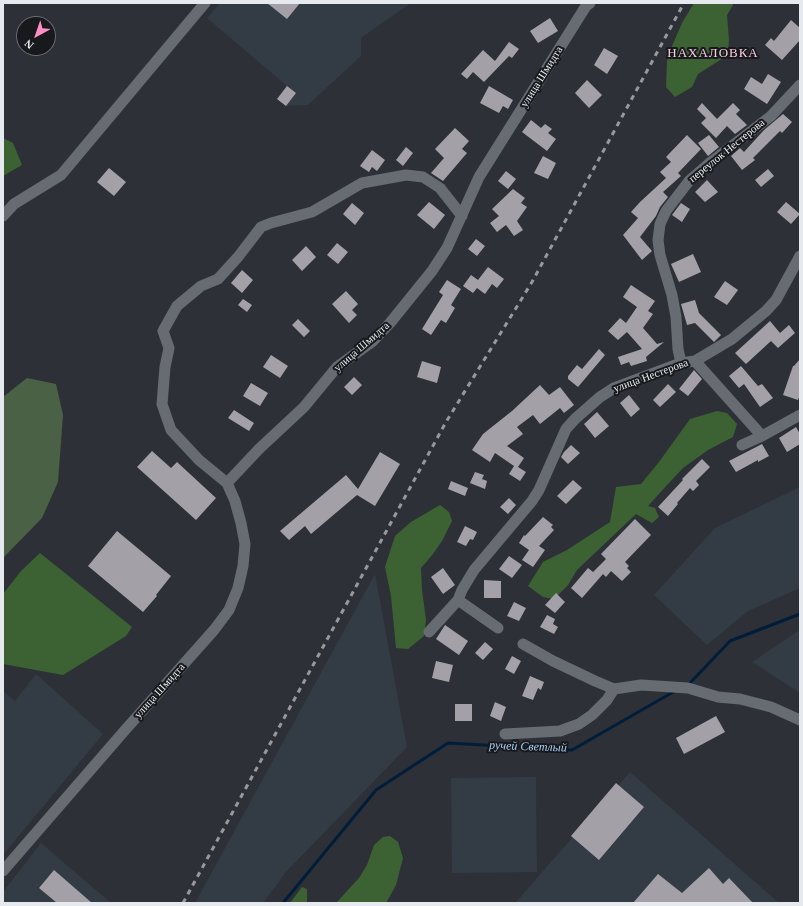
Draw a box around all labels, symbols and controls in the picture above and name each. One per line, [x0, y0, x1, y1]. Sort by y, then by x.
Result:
north arrow [16, 16, 56, 56]
text: N [22, 37, 36, 52]
street label: улица Шмидта [518, 44, 566, 110]
district label: НАХАЛОВКА [667, 46, 759, 62]
street label: переулок Нестерова [686, 116, 768, 186]
street label: улица Шмидта [332, 319, 392, 375]
street label: улица Нестерова [612, 356, 690, 396]
street label: улица Шмидта [132, 661, 188, 721]
water label: ручей Светлый [489, 738, 567, 756]

